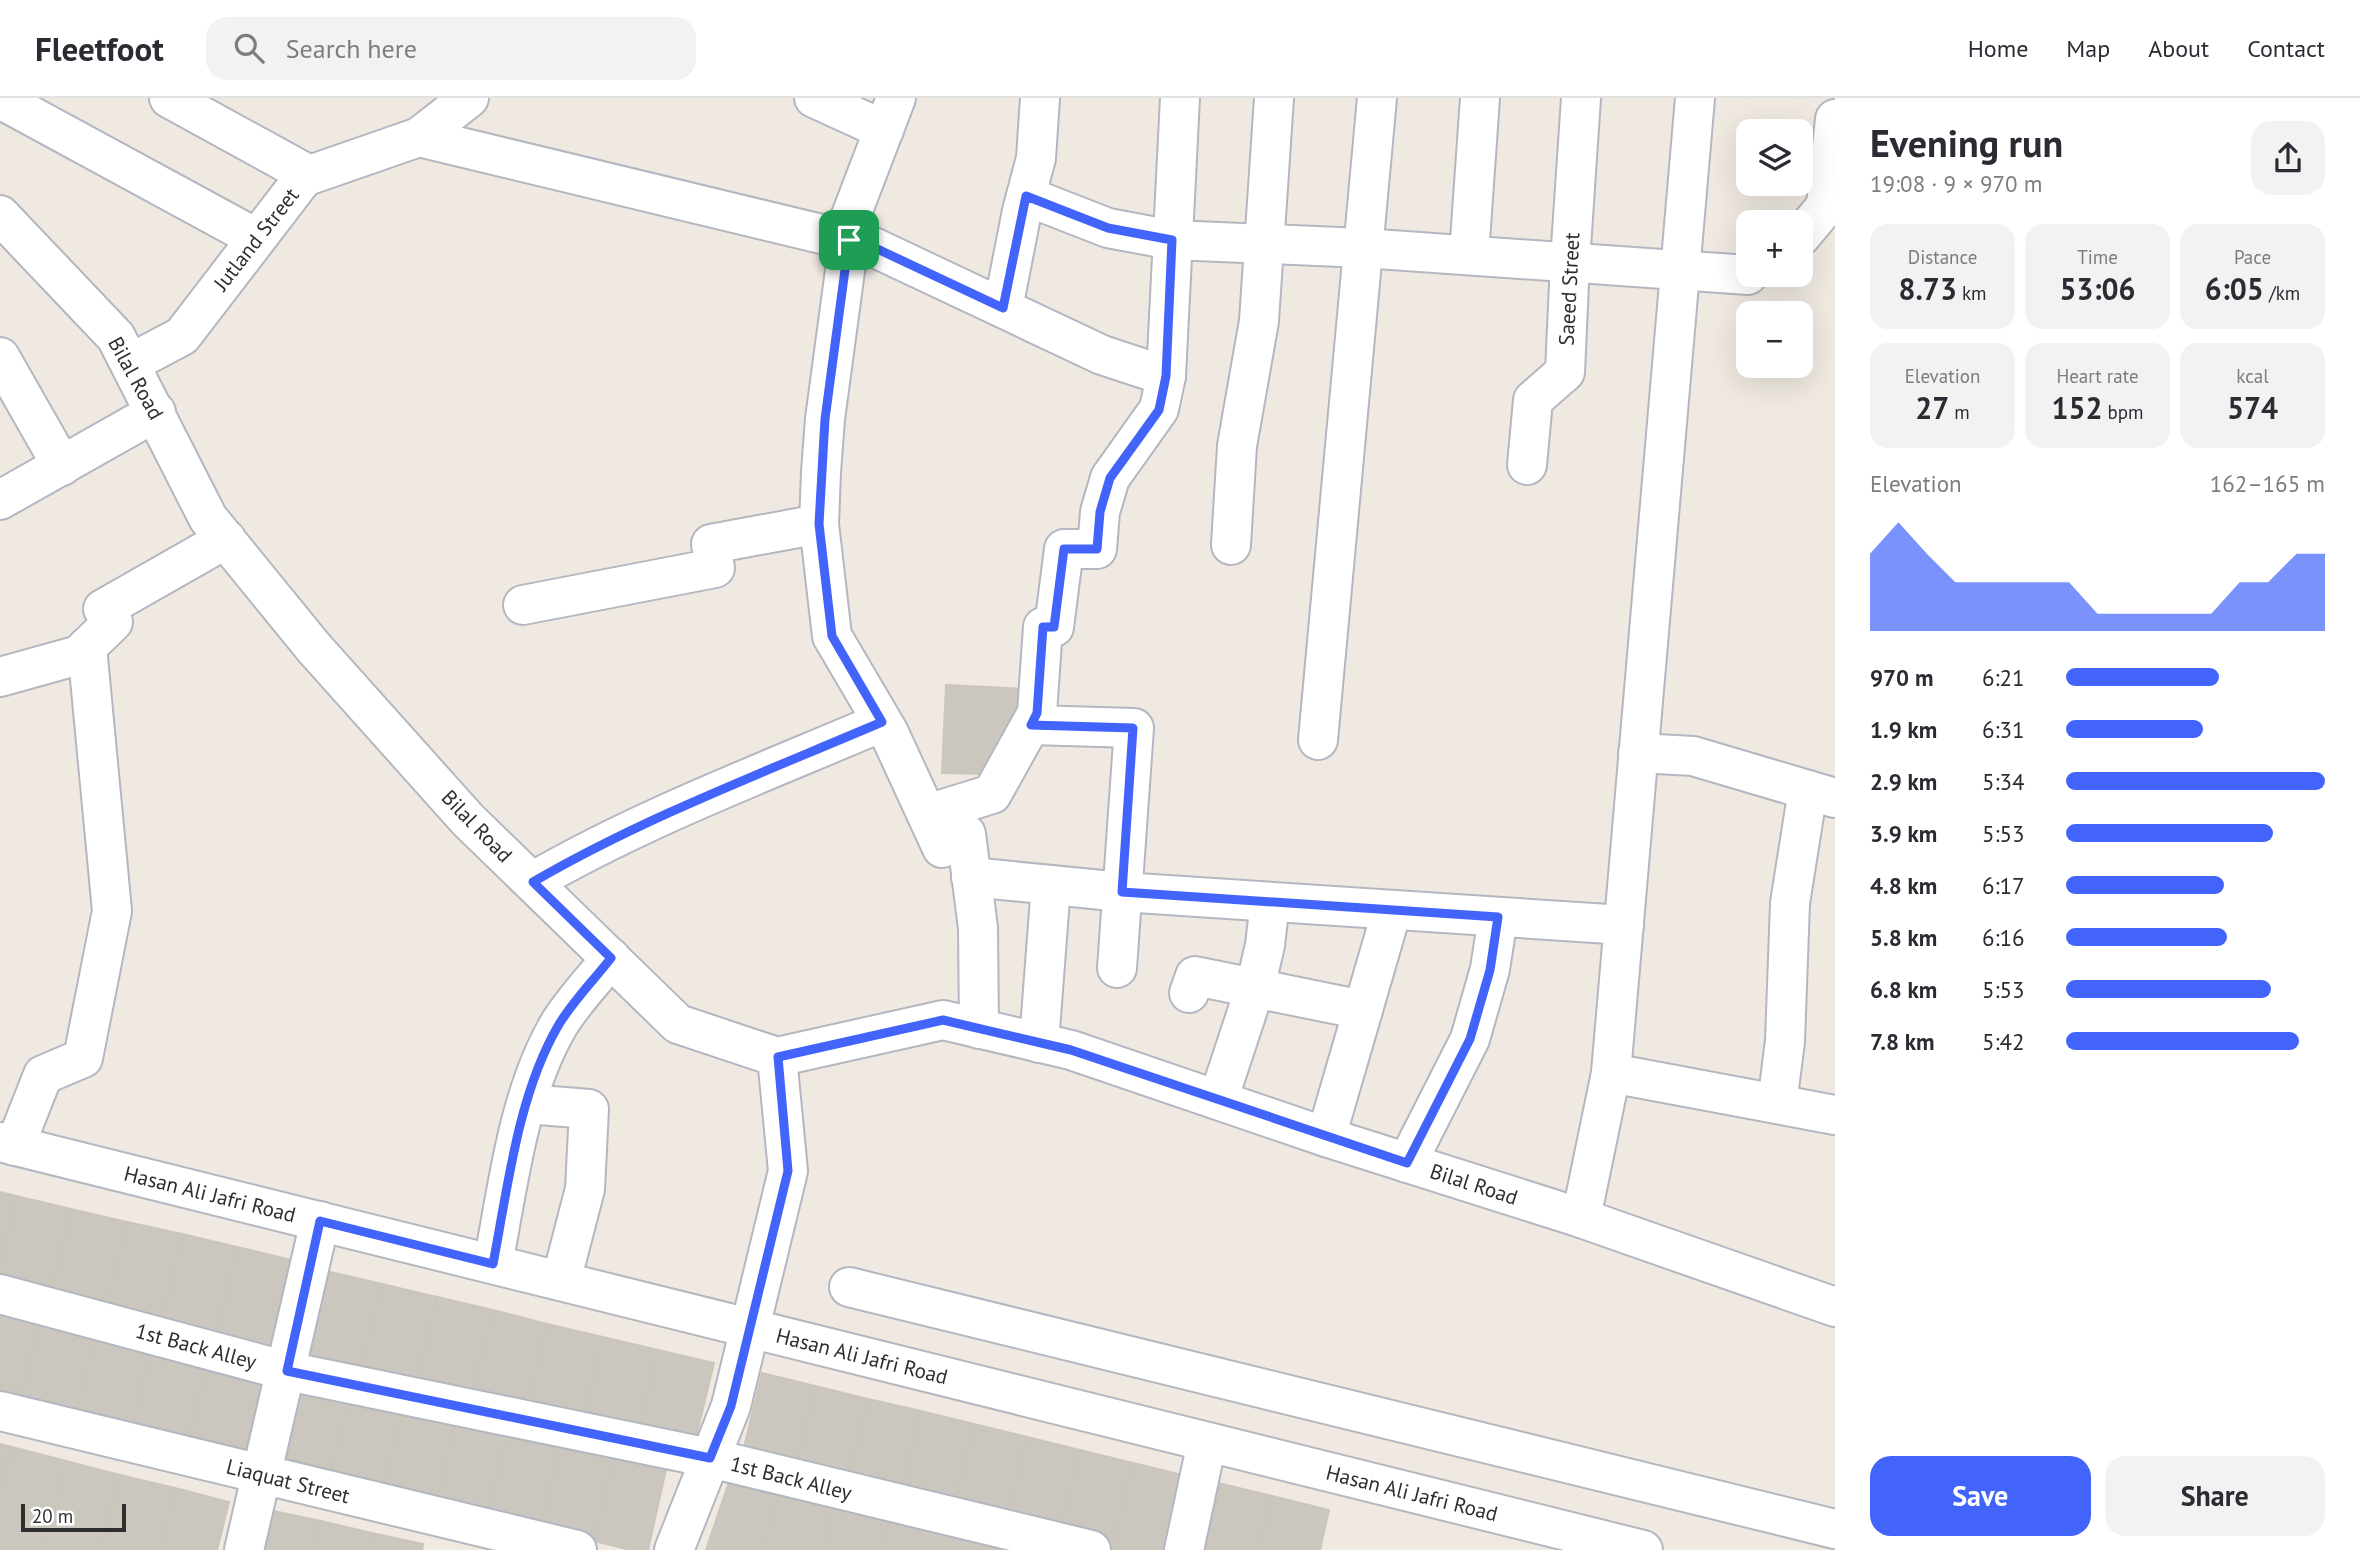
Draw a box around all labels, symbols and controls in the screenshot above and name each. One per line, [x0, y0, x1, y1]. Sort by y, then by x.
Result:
search box [206, 17, 696, 80]
text: Fleetfoot [35, 27, 164, 70]
icon: search [230, 29, 268, 67]
text: Search here [286, 32, 417, 65]
text: Home [1968, 33, 2028, 64]
text: Map [2066, 33, 2110, 64]
text: About [2148, 33, 2209, 64]
text: Contact [2247, 33, 2325, 64]
text: Evening run [1870, 118, 2063, 167]
map controls [1736, 119, 1813, 378]
button: layers [1736, 119, 1813, 196]
button: share [2251, 121, 2325, 195]
text: 19:08 · 9 × 970 m [1870, 169, 2042, 198]
street label: Jutland Street [207, 182, 305, 297]
pin [819, 210, 879, 270]
button: + [1736, 210, 1813, 287]
icon: arrive [830, 221, 868, 259]
street label: Saeed Street [1553, 232, 1585, 346]
text: Distance [1908, 245, 1977, 269]
text: Time [2077, 245, 2118, 269]
text: Pace [2234, 245, 2271, 269]
text: 8.73 [1898, 269, 1957, 308]
text: 53:06 [2059, 269, 2136, 308]
text: 6:05 [2205, 269, 2264, 308]
text: km [1957, 281, 1987, 305]
text: /km [2264, 281, 2300, 305]
button: − [1736, 301, 1813, 378]
street label: Bilal Road [102, 332, 170, 424]
text: Elevation [1905, 364, 1980, 388]
text: Heart rate [2056, 364, 2139, 388]
text: kcal [2236, 364, 2269, 388]
text: 27 [1915, 388, 1949, 427]
text: 152 [2051, 388, 2102, 427]
text: 574 [2227, 388, 2278, 427]
text: m [1949, 400, 1970, 424]
text: bpm [2102, 400, 2144, 424]
text: Elevation [1870, 469, 1962, 498]
text: 162–165 m [2210, 469, 2325, 498]
text: 970 m [1870, 663, 1933, 692]
text: 6:21 [1982, 663, 2025, 692]
text: 1.9 km [1870, 715, 1937, 744]
text: 6:31 [1982, 715, 2025, 744]
text: 2.9 km [1870, 767, 1937, 796]
text: 5:34 [1982, 767, 2025, 796]
street label: Bilal Road [436, 784, 518, 868]
text: 3.9 km [1870, 819, 1937, 848]
text: 5:53 [1982, 819, 2025, 848]
text: 4.8 km [1870, 871, 1937, 900]
text: 6:17 [1982, 871, 2025, 900]
text: 5.8 km [1870, 923, 1937, 952]
text: 6:16 [1982, 923, 2025, 952]
text: 6.8 km [1870, 975, 1937, 1004]
text: 5:53 [1982, 975, 2025, 1004]
text: 7.8 km [1870, 1027, 1935, 1056]
text: 5:42 [1982, 1027, 2025, 1056]
street label: Bilal Road [1427, 1157, 1521, 1211]
street label: Hasan Ali Jafri Road [121, 1160, 299, 1228]
street label: 1st Back Alley [133, 1317, 260, 1375]
street label: Hasan Ali Jafri Road [773, 1322, 951, 1390]
street label: 1st Back Alley [728, 1450, 855, 1506]
street label: Liaquat Street [223, 1453, 353, 1509]
button: Save [1870, 1456, 2091, 1536]
button: Share [2105, 1456, 2325, 1536]
street label: Hasan Ali Jafri Road [1323, 1459, 1501, 1527]
scale bar [21, 1501, 126, 1533]
text: 20 m [32, 1504, 73, 1528]

